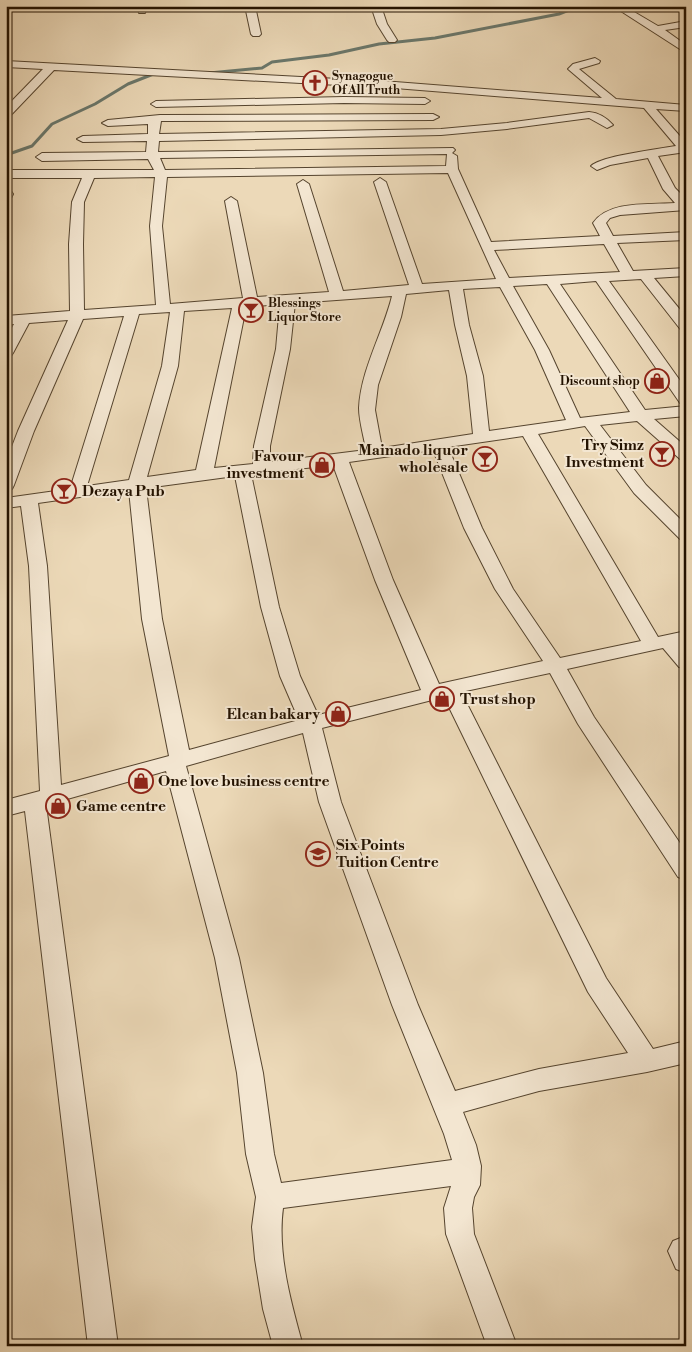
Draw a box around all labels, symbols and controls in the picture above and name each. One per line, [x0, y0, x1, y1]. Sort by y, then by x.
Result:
place label: Synagogue Of All Truth [332, 69, 401, 98]
church icon: Synagogue Of All Truth [302, 70, 328, 96]
place label: Blessings Liquor Store [268, 296, 342, 325]
bar icon: Blessings Liquor Store [238, 297, 264, 323]
shop icon: Discount shop [644, 368, 670, 394]
place label: Discount shop [560, 374, 640, 389]
place label: Try Simz Investment [565, 436, 645, 472]
place label: Mainado liquor wholesale [358, 441, 468, 477]
bar icon: Try Simz Investment [649, 441, 675, 467]
bar icon: Mainado liquor wholesale [472, 446, 498, 472]
place label: Favour investment [226, 447, 305, 483]
shop icon: Favour investment [309, 452, 335, 478]
bar icon: Dezaya Pub [51, 478, 77, 504]
place label: Dezaya Pub [82, 482, 165, 501]
shop icon: Trust shop [429, 686, 455, 712]
place label: Trust shop [460, 690, 536, 709]
shop icon: Elcan bakary [325, 701, 351, 727]
place label: Elcan bakary [226, 705, 320, 724]
shop icon: One love business centre [128, 768, 154, 794]
place label: One love business centre [158, 772, 329, 791]
shop icon: Game centre [45, 793, 71, 819]
place label: Game centre [76, 797, 166, 816]
place label: Six Points Tuition Centre [336, 836, 439, 872]
school or university icon: Six Points Tuition Centre [305, 841, 331, 867]

